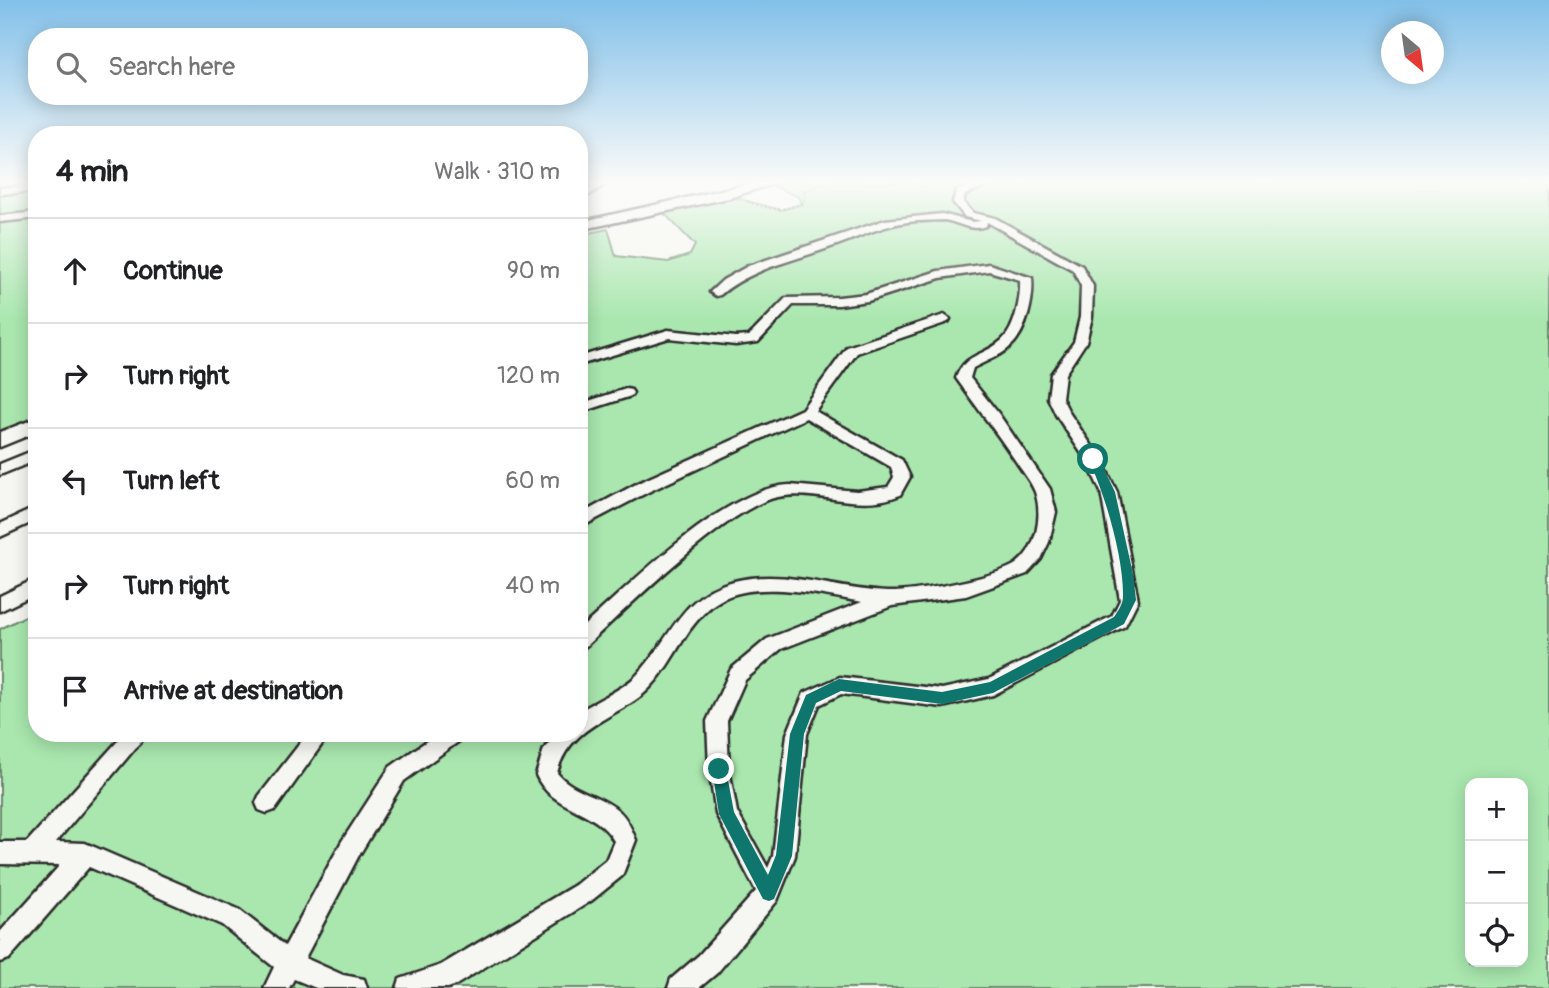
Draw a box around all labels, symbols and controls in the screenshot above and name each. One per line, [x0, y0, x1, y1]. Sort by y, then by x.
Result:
north arrow [1381, 21, 1444, 84]
search box [28, 28, 588, 105]
icon: search [52, 48, 90, 86]
text: Search here [108, 51, 235, 83]
text: 4 min [56, 153, 129, 190]
text: Walk · 310 m [434, 157, 560, 186]
icon: ahead [56, 252, 94, 290]
text: Continue [123, 255, 223, 287]
text: 90 m [507, 256, 560, 285]
icon: right [56, 357, 94, 395]
text: Turn right [123, 360, 229, 392]
text: 120 m [497, 361, 560, 390]
route start [1077, 443, 1108, 474]
icon: left [56, 462, 94, 500]
text: Turn left [123, 465, 219, 497]
text: 60 m [505, 466, 560, 495]
icon: right [56, 567, 94, 605]
text: Turn right [123, 570, 229, 602]
text: 40 m [506, 571, 560, 600]
icon: arrive [56, 672, 94, 710]
text: Arrive at destination [123, 675, 343, 707]
route end [703, 753, 734, 784]
map controls [1465, 778, 1528, 967]
button: + [1465, 778, 1528, 841]
button: − [1465, 841, 1528, 904]
button: locate [1465, 904, 1528, 967]

